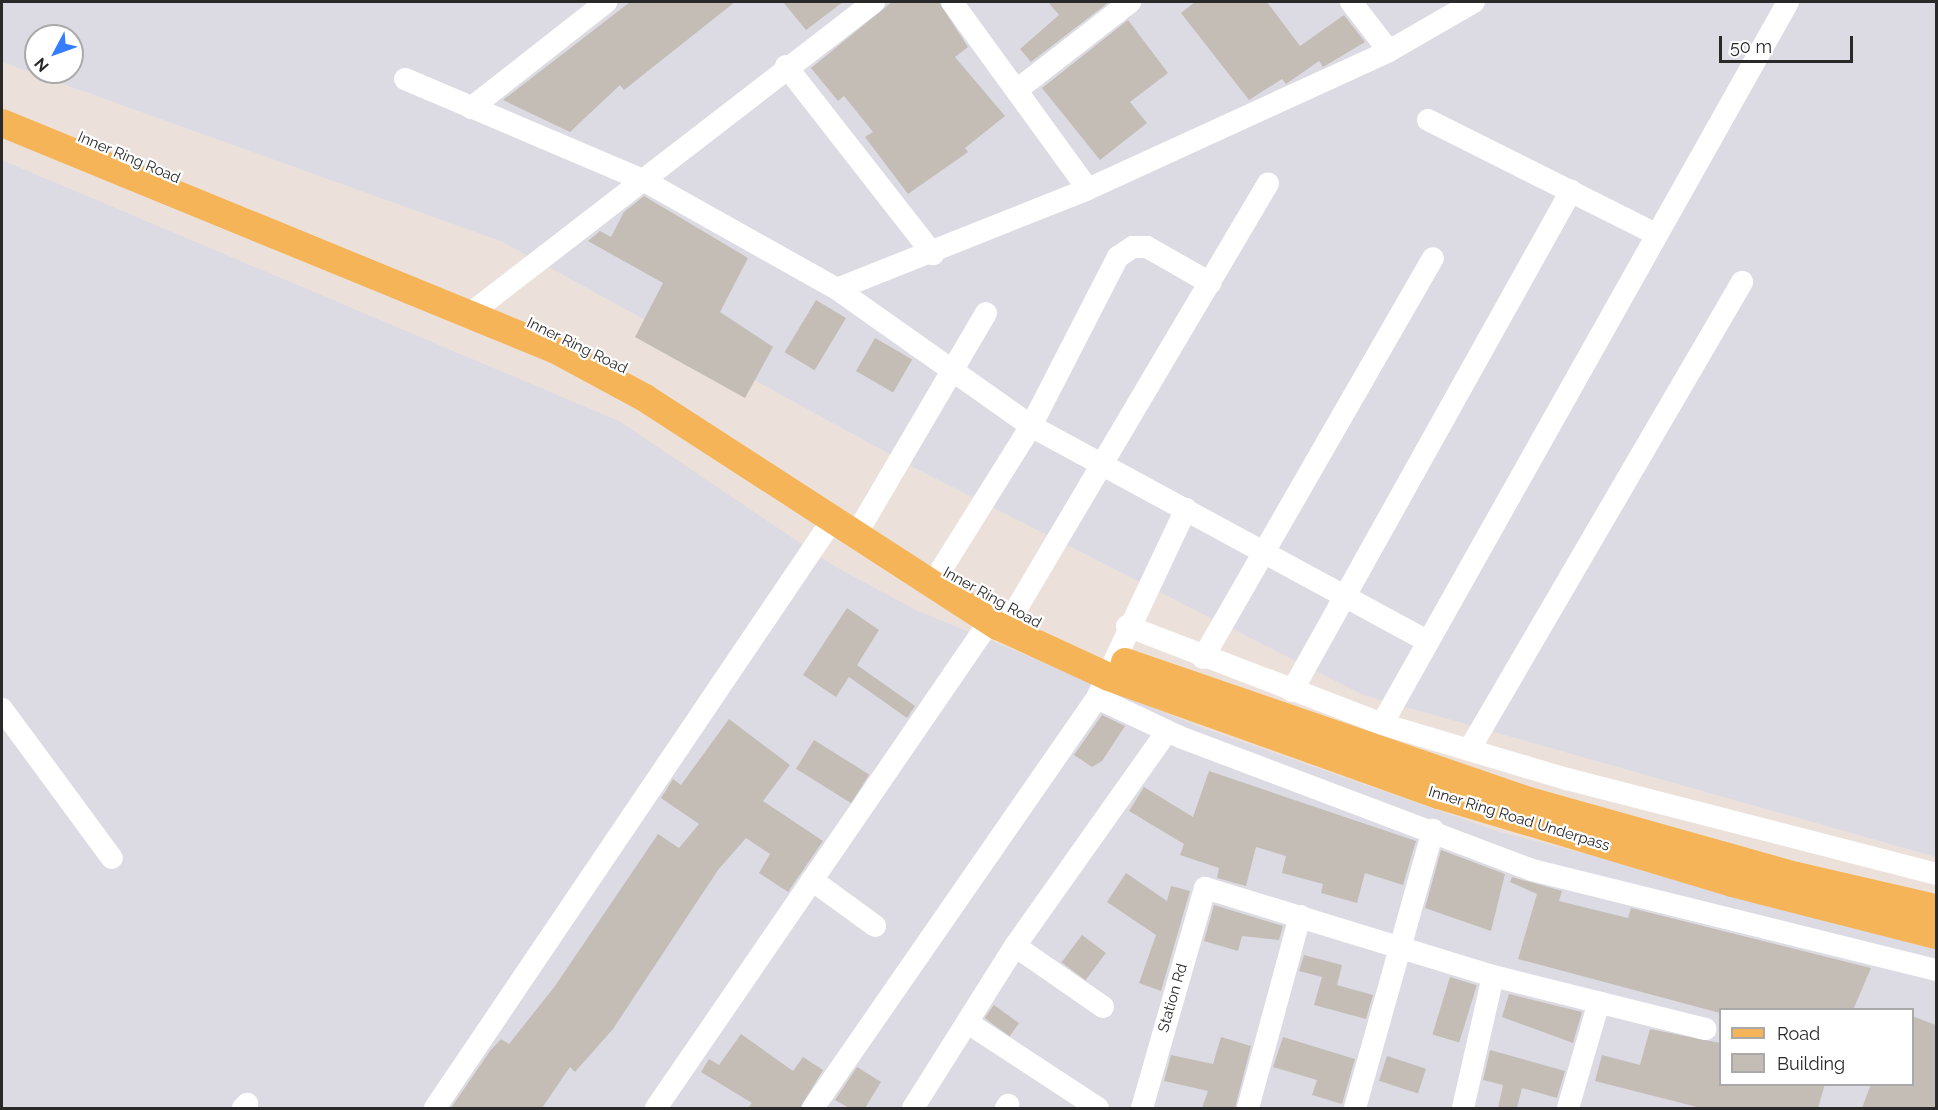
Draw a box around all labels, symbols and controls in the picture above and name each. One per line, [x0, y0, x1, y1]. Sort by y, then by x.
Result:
north arrow [24, 24, 84, 84]
scale bar [1722, 24, 1856, 62]
text: 50 m [1730, 36, 1772, 57]
text: N [30, 54, 53, 76]
street label: Inner Ring Road [75, 128, 183, 188]
street label: Inner Ring Road [524, 314, 630, 378]
street label: Inner Ring Road [940, 563, 1044, 633]
street label: Inner Ring Road Underpass [1426, 783, 1612, 855]
street label: Station Rd [1155, 961, 1191, 1035]
legend [1719, 1008, 1914, 1086]
text: Road [1777, 1023, 1820, 1044]
text: Building [1777, 1053, 1845, 1074]

